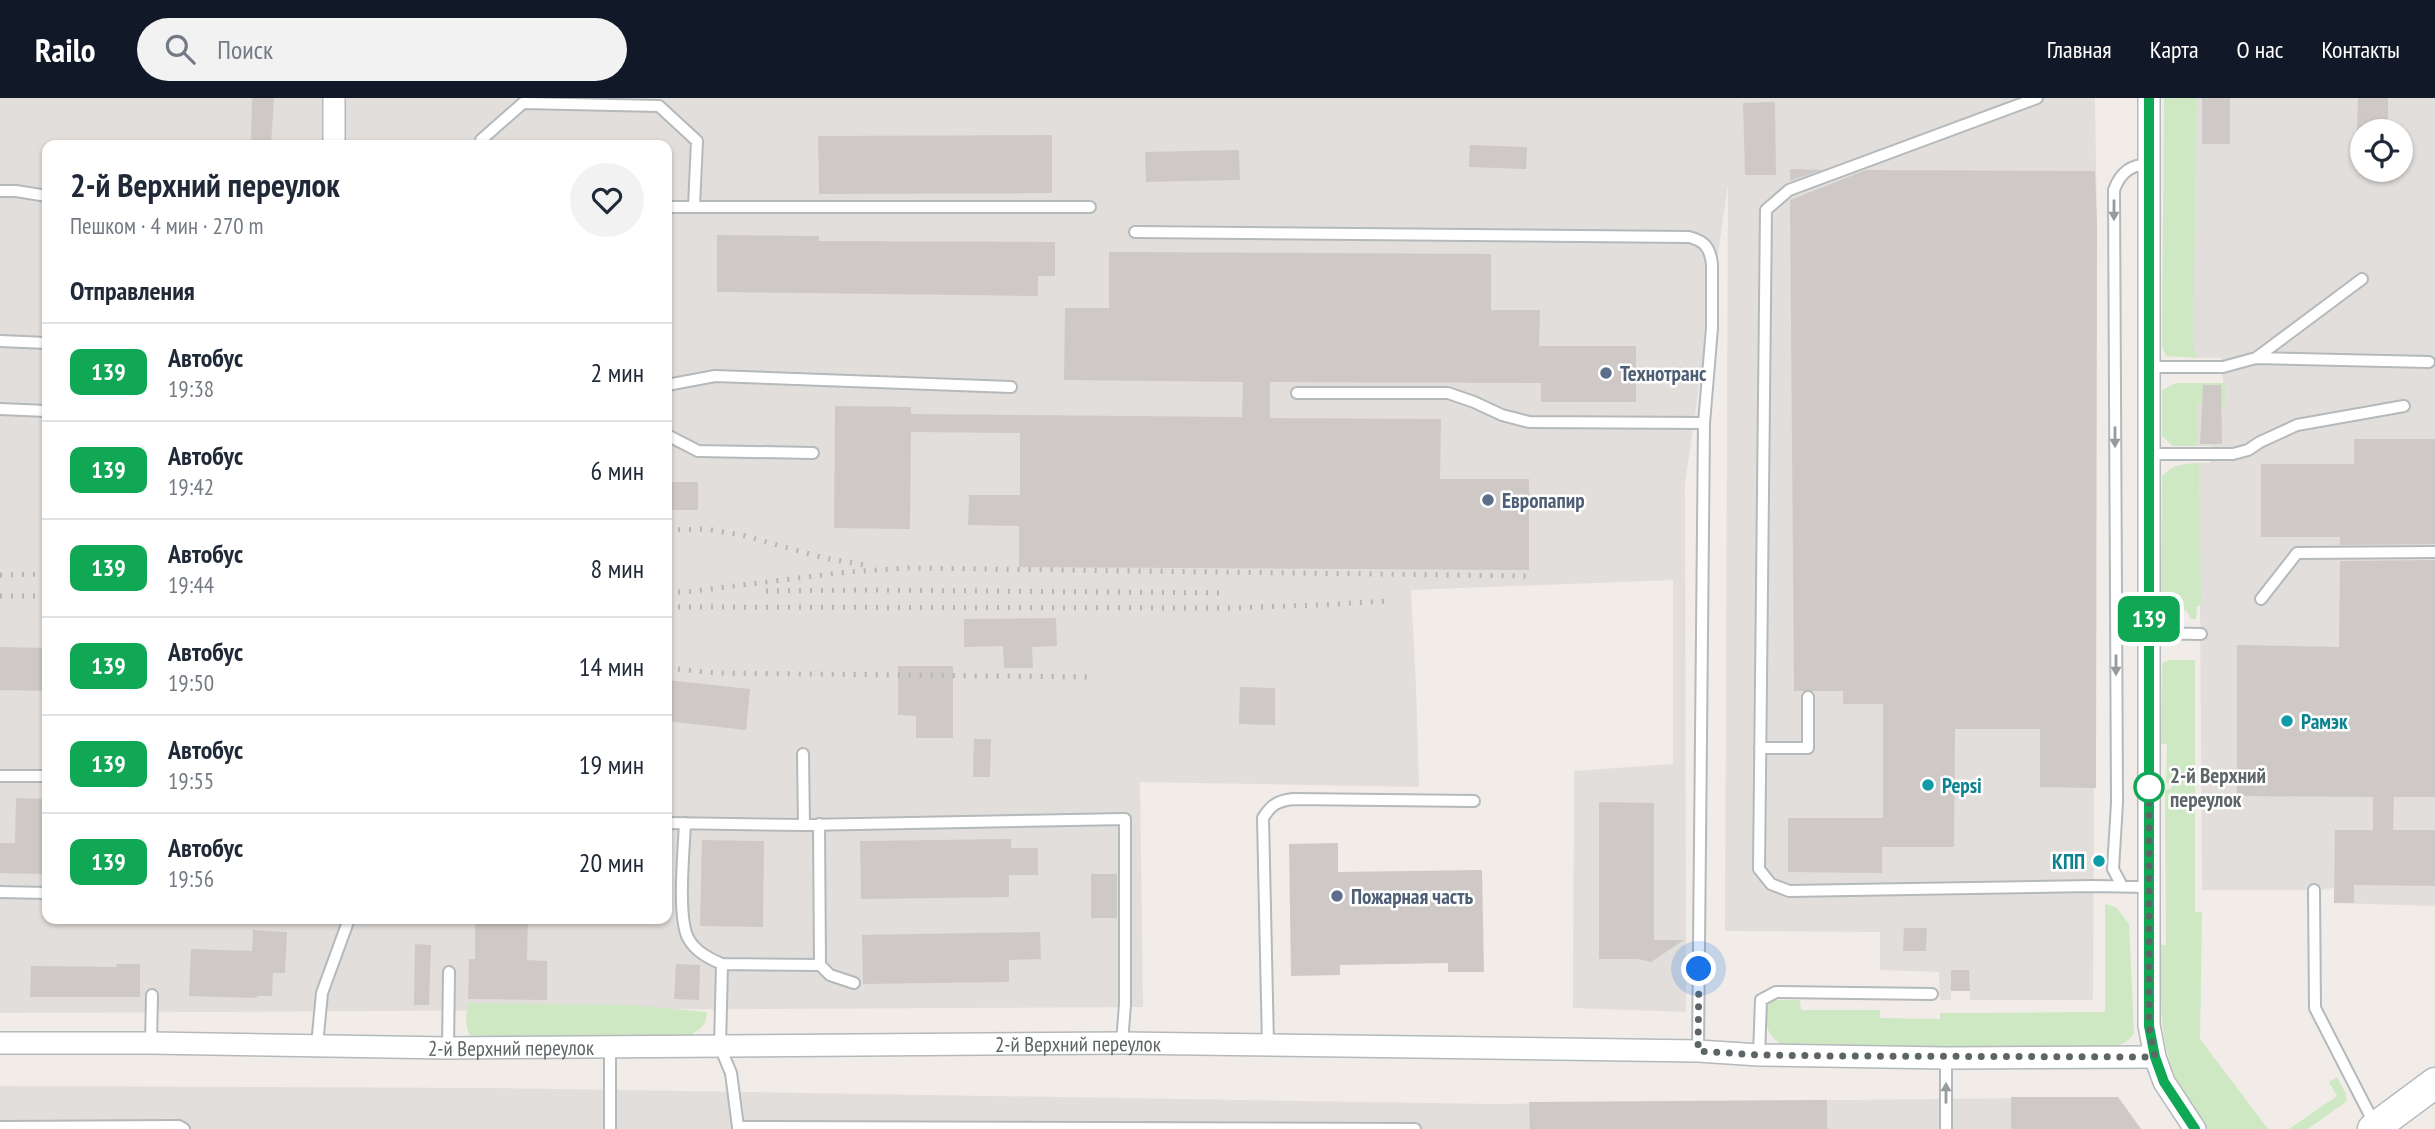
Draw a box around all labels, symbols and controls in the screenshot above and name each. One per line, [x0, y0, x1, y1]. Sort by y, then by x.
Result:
search box [137, 18, 627, 81]
text: Railo [35, 28, 95, 71]
icon: search [161, 30, 199, 68]
text: Поиск [217, 33, 273, 66]
text: Главная [2047, 34, 2112, 65]
text: Карта [2150, 34, 2199, 65]
text: О нас [2237, 34, 2283, 65]
text: Контакты [2321, 34, 2400, 65]
map controls [2350, 119, 2413, 182]
button: locate [2350, 119, 2413, 182]
text: 2-й Верхний переулок [70, 163, 340, 206]
button: heart [570, 163, 644, 237]
one-way arrow [2108, 199, 2120, 221]
text: Пешком · 4 мин · 270 m [70, 211, 263, 240]
text: Отправления [70, 274, 195, 307]
text: Автобус [168, 341, 243, 374]
text: 139 [91, 356, 126, 387]
text: 2 мин [591, 356, 644, 389]
place label: Технотранс [1620, 360, 1707, 387]
marker: Технотранс [1598, 365, 1614, 381]
text: 19:38 [168, 374, 214, 403]
one-way arrow [2109, 426, 2121, 448]
text: Автобус [168, 439, 243, 472]
text: 139 [91, 454, 126, 485]
text: 6 мин [591, 454, 644, 487]
text: 19:42 [168, 472, 214, 501]
place label: Европапир [1502, 487, 1585, 514]
marker: Европапир [1480, 492, 1496, 508]
text: Автобус [168, 537, 243, 570]
text: 139 [91, 552, 126, 583]
text: 8 мин [591, 552, 644, 585]
text: 19:44 [168, 570, 214, 599]
line badge: 139 [2109, 596, 2189, 642]
text: 139 [2132, 603, 2166, 634]
text: Автобус [168, 635, 243, 668]
text: 139 [91, 650, 126, 681]
text: 14 мин [579, 650, 644, 683]
one-way arrow [2110, 654, 2122, 676]
text: 19:50 [168, 668, 214, 697]
place label: Рамэк [2301, 708, 2348, 735]
marker: Рамэк [2279, 713, 2295, 729]
text: Автобус [168, 733, 243, 766]
text: 139 [91, 748, 126, 779]
text: 19 мин [579, 748, 644, 781]
place label: 2-й Верхний переулок [2170, 762, 2266, 813]
text: 19:55 [168, 766, 214, 795]
place label: Pepsi [1942, 772, 1982, 799]
marker: 2-й Верхний переулок [2134, 772, 2164, 802]
marker: Pepsi [1920, 777, 1936, 793]
text: Автобус [168, 831, 243, 864]
text: 139 [91, 846, 126, 877]
text: 20 мин [579, 846, 644, 879]
place label: КПП [2052, 848, 2085, 875]
marker: КПП [2091, 853, 2107, 869]
text: 19:56 [168, 864, 214, 893]
place label: Пожарная часть [1351, 883, 1473, 910]
marker: Пожарная часть [1329, 888, 1345, 904]
your location [1681, 951, 1716, 986]
street label: 2-й Верхний переулок [995, 1029, 1161, 1057]
street label: 2-й Верхний переулок [428, 1033, 594, 1062]
one-way arrow [1940, 1082, 1952, 1104]

